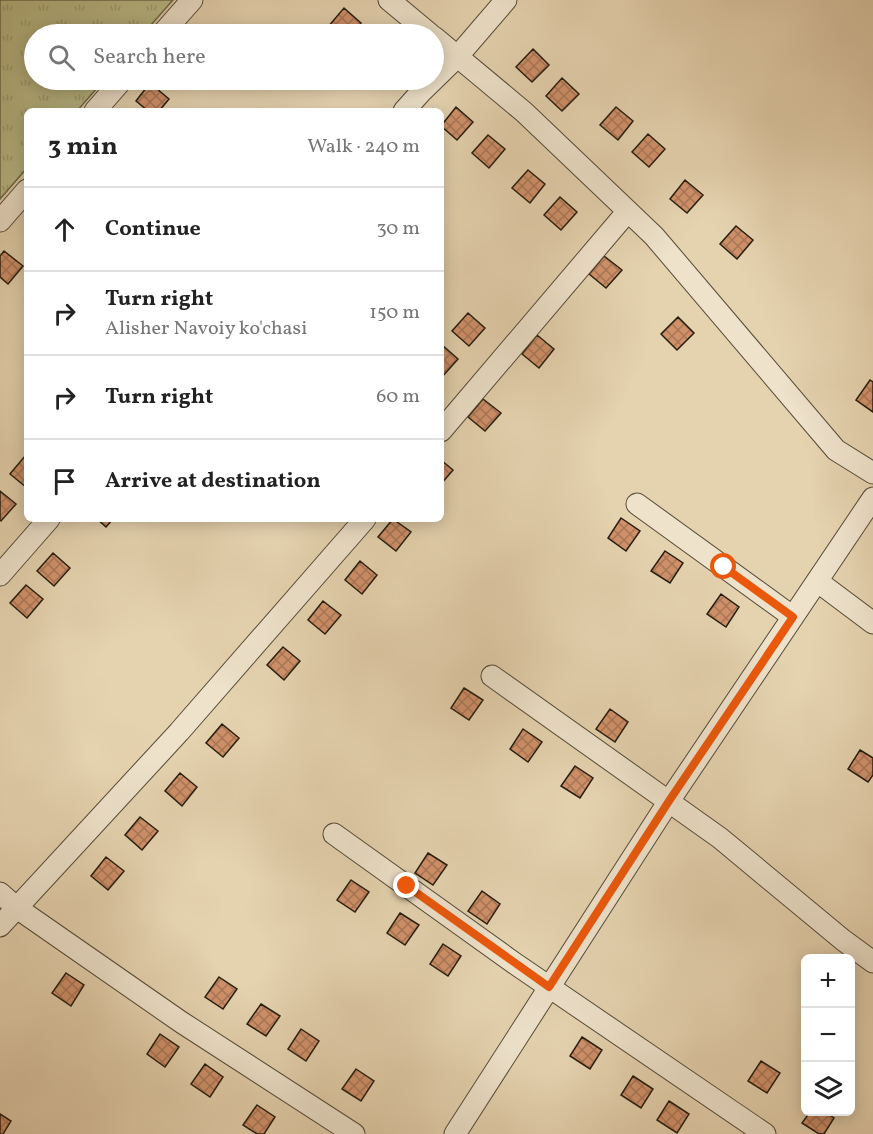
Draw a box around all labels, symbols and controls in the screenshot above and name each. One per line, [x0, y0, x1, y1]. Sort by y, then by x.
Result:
search box [24, 24, 444, 90]
icon: search [45, 41, 78, 74]
text: Search here [93, 42, 206, 73]
text: 3 min [48, 129, 118, 165]
text: Walk · 240 m [307, 133, 420, 161]
icon: ahead [48, 213, 81, 246]
text: Continue [105, 214, 201, 245]
text: 30 m [376, 215, 420, 243]
text: Turn right [105, 284, 213, 315]
icon: right [48, 297, 81, 330]
text: 150 m [369, 299, 420, 327]
text: Alisher Navoiy ko'chasi [105, 315, 307, 343]
icon: right [48, 381, 81, 414]
text: Turn right [105, 382, 213, 413]
text: 60 m [376, 383, 420, 411]
icon: arrive [48, 465, 81, 498]
text: Arrive at destination [105, 466, 321, 497]
route start [710, 553, 736, 579]
route end [393, 872, 419, 898]
map controls [801, 954, 855, 1116]
button: + [801, 954, 855, 1008]
button: − [801, 1008, 855, 1062]
button: layers [801, 1062, 855, 1116]

